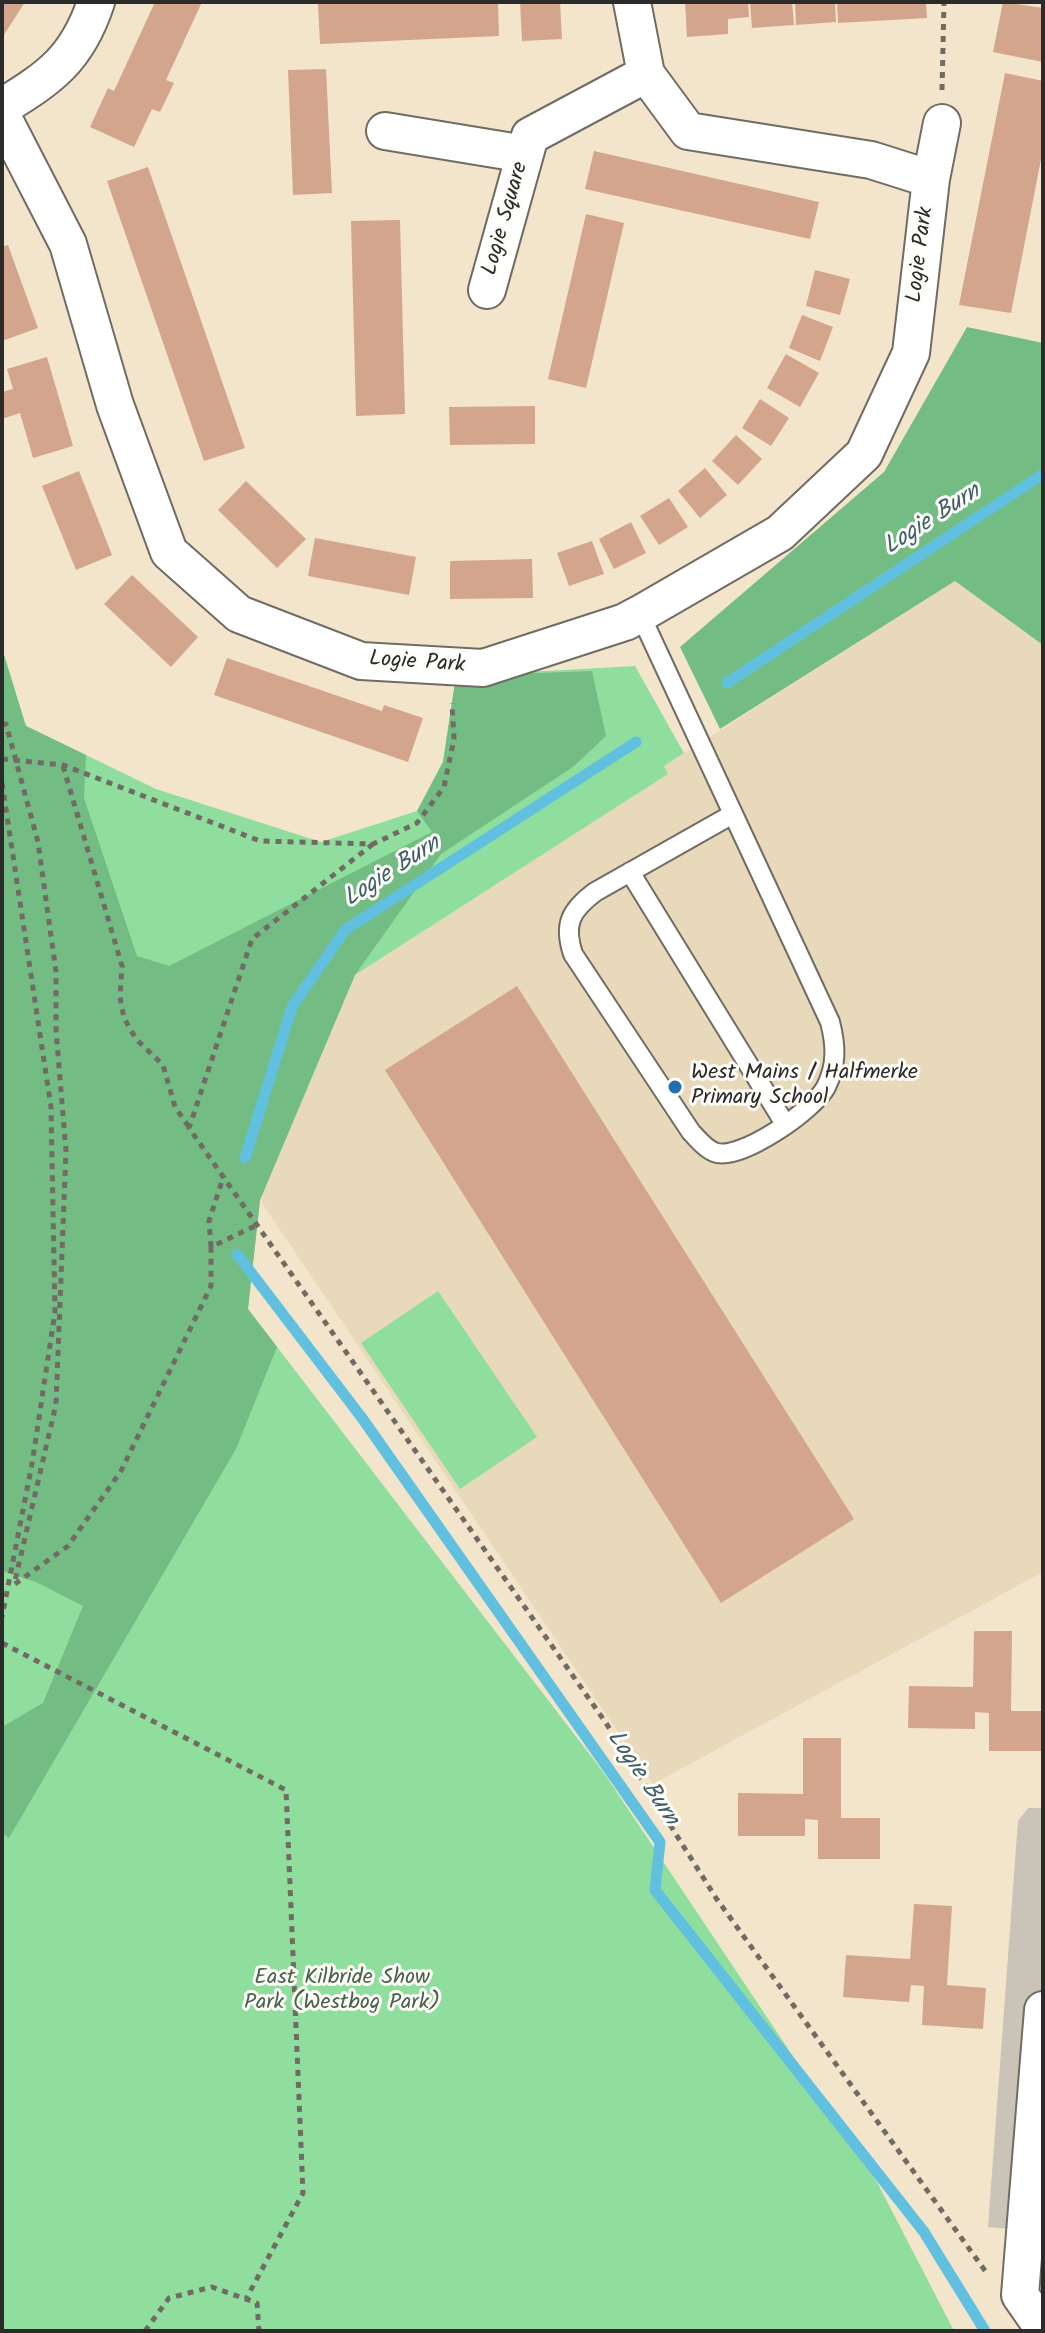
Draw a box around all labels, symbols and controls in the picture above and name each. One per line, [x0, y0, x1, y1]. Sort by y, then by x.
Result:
street label: Logie Square [478, 159, 536, 279]
street label: Logie Park [903, 206, 941, 304]
water label: Logie Burn [879, 479, 987, 563]
street label: Logie Park [368, 647, 466, 681]
water label: Logie Burn [339, 831, 447, 915]
place label: West Mains / Halfmerke Primary School [691, 1061, 918, 1112]
marker: West Mains / Halfmerke Primary School [666, 1078, 684, 1096]
water label: Logie Burn [599, 1726, 683, 1832]
park label: East Kilbride Show Park (Westbog Park) [244, 1966, 440, 2018]

